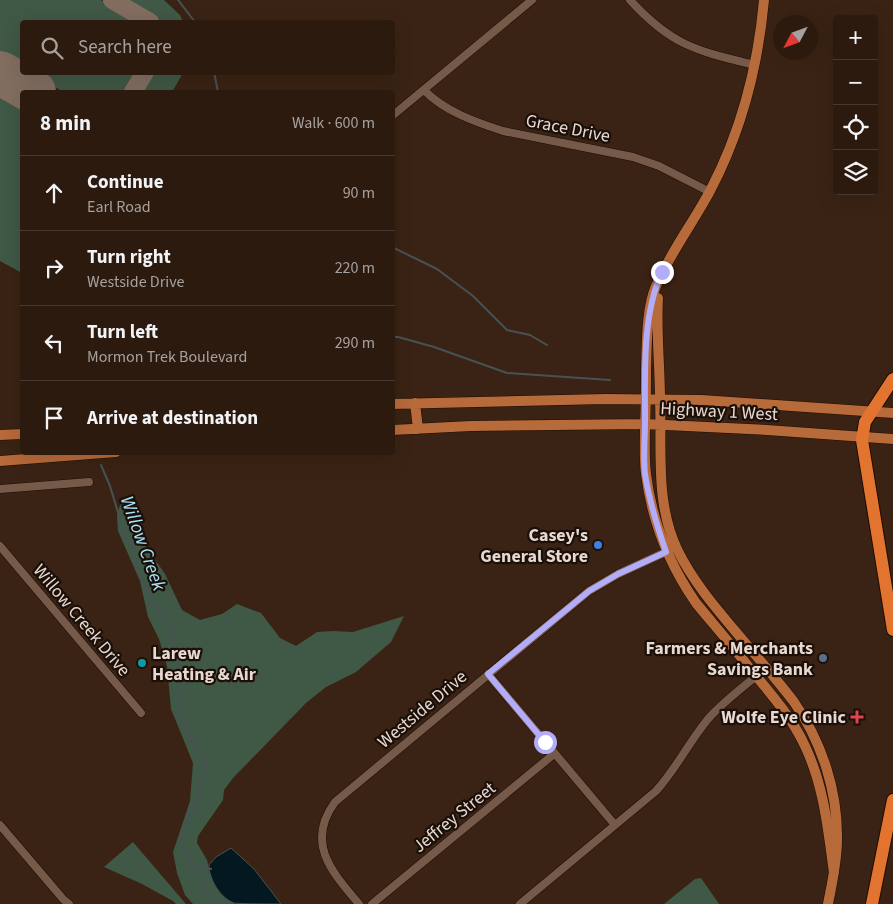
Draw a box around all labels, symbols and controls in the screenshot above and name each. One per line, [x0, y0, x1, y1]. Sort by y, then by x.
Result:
north arrow [773, 15, 818, 60]
map controls [833, 15, 878, 195]
button: + [833, 15, 878, 60]
search box [20, 20, 395, 75]
icon: search [38, 34, 66, 62]
text: Search here [78, 34, 172, 61]
button: − [833, 60, 878, 105]
button: locate [833, 105, 878, 150]
text: 8 min [40, 108, 91, 138]
street label: Grace Drive [524, 108, 612, 149]
text: Walk · 600 m [292, 112, 375, 134]
button: layers [833, 150, 878, 195]
text: Continue [87, 169, 164, 196]
icon: ahead [40, 179, 68, 207]
text: 90 m [343, 182, 375, 204]
text: Earl Road [87, 196, 151, 218]
text: Turn right [87, 244, 171, 271]
icon: right [40, 254, 68, 282]
text: 220 m [335, 257, 375, 279]
route end [651, 261, 674, 284]
text: Westside Drive [87, 271, 184, 293]
text: Turn left [87, 319, 158, 346]
icon: left [40, 329, 68, 357]
text: 290 m [335, 332, 375, 354]
text: Mormon Trek Boulevard [87, 346, 247, 368]
street label: Highway 1 West [660, 396, 778, 427]
icon: arrive [40, 404, 68, 432]
text: Arrive at destination [87, 405, 258, 432]
water label: Willow Creek [113, 492, 173, 596]
place label: Casey's General Store [480, 523, 588, 569]
marker: Casey's General Store [592, 539, 604, 551]
street label: Willow Creek Drive [27, 559, 136, 682]
place label: Farmers & Merchants Savings Bank [645, 636, 813, 682]
place label: Larew Heating & Air [152, 641, 257, 687]
marker: Farmers & Merchants Savings Bank [817, 652, 829, 664]
marker: Larew Heating & Air [136, 657, 148, 669]
street label: Westside Drive [372, 665, 472, 754]
place label: Wolfe Eye Clinic [721, 705, 847, 730]
marker: Wolfe Eye Clinic [850, 710, 864, 724]
route start [534, 731, 557, 754]
street label: Jeffrey Street [408, 776, 501, 859]

